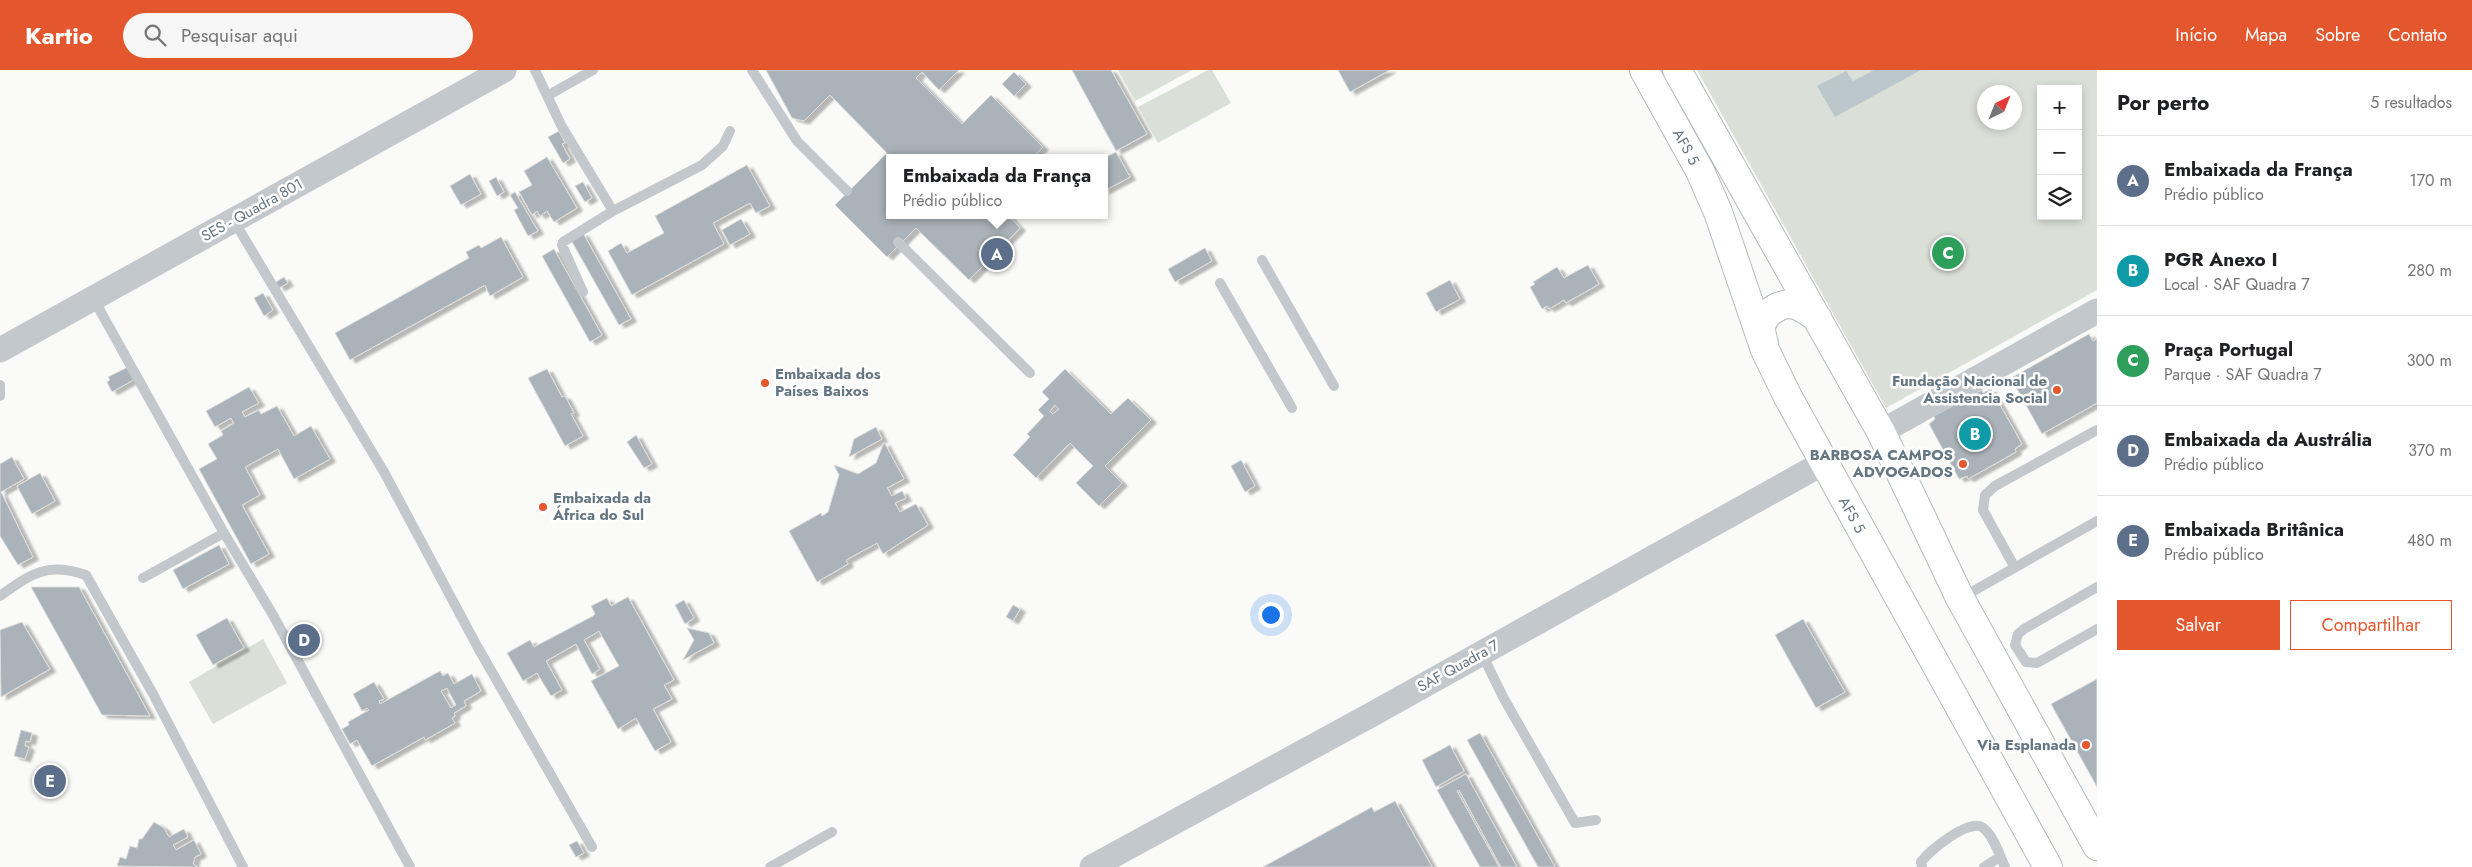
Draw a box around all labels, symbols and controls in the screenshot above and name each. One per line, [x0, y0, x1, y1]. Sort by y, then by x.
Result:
search box [123, 13, 473, 58]
text: Kartio [25, 18, 93, 53]
icon: search [141, 21, 169, 49]
text: Pesquisar aqui [181, 22, 298, 49]
text: Início [2175, 22, 2217, 48]
text: Mapa [2245, 22, 2287, 48]
text: Sobre [2315, 22, 2360, 48]
text: Contato [2388, 22, 2447, 48]
north arrow [1977, 85, 2022, 130]
map controls [2037, 85, 2082, 220]
button: + [2037, 85, 2082, 130]
text: Por perto [2117, 88, 2209, 118]
text: 5 resultados [2370, 91, 2452, 114]
street label: AFS 5 [1667, 125, 1705, 169]
button: − [2037, 130, 2082, 175]
popup [886, 154, 1108, 219]
text: Embaixada da França [2164, 156, 2353, 183]
text: Embaixada da França [903, 162, 1091, 189]
text: A [2127, 169, 2139, 192]
text: 170 m [2410, 169, 2452, 192]
street label: SES - Quadra 801 [197, 173, 307, 247]
button: layers [2037, 175, 2082, 220]
text: Prédio público [2164, 183, 2264, 206]
text: Prédio público [903, 189, 1002, 212]
pin: C [1932, 234, 1964, 272]
pin: A [981, 235, 1013, 273]
text: PGR Anexo I [2164, 246, 2278, 273]
text: B [2128, 259, 2138, 282]
text: 280 m [2407, 259, 2452, 282]
text: Local · SAF Quadra 7 [2164, 273, 2310, 296]
text: Praça Portugal [2164, 336, 2293, 363]
text: C [2127, 349, 2139, 372]
text: 300 m [2407, 349, 2452, 372]
place label: Embaixada dos Países Baixos [775, 363, 881, 402]
text: Parque · SAF Quadra 7 [2164, 363, 2322, 386]
place label: Fundação Nacional de Assistencia Social [1892, 370, 2047, 409]
marker: Embaixada dos Países Baixos [759, 377, 771, 389]
marker: Fundação Nacional de Assistencia Social [2051, 384, 2063, 396]
pin: B [1959, 415, 1991, 453]
text: Embaixada da Austrália [2164, 426, 2372, 453]
text: D [2127, 439, 2139, 462]
text: 370 m [2408, 439, 2452, 462]
place label: BARBOSA CAMPOS ADVOGADOS [1810, 444, 1953, 483]
text: Prédio público [2164, 453, 2264, 476]
marker: BARBOSA CAMPOS ADVOGADOS [1957, 458, 1969, 470]
place label: Embaixada da África do Sul [552, 487, 651, 526]
street label: AFS 5 [1833, 493, 1871, 537]
marker: Embaixada da África do Sul [537, 501, 549, 513]
text: Embaixada Britânica [2164, 516, 2344, 543]
text: E [2128, 529, 2138, 552]
text: 480 m [2407, 529, 2452, 552]
text: Prédio público [2164, 543, 2264, 566]
button: Salvar [2117, 600, 2280, 650]
button: Compartilhar [2290, 600, 2452, 650]
your location [1258, 602, 1284, 628]
pin: D [288, 621, 320, 659]
street label: SAF Quadra 7 [1413, 634, 1503, 698]
place label: Via Esplanada [1976, 734, 2076, 756]
marker: Via Esplanada [2080, 739, 2092, 751]
pin: E [34, 762, 66, 800]

